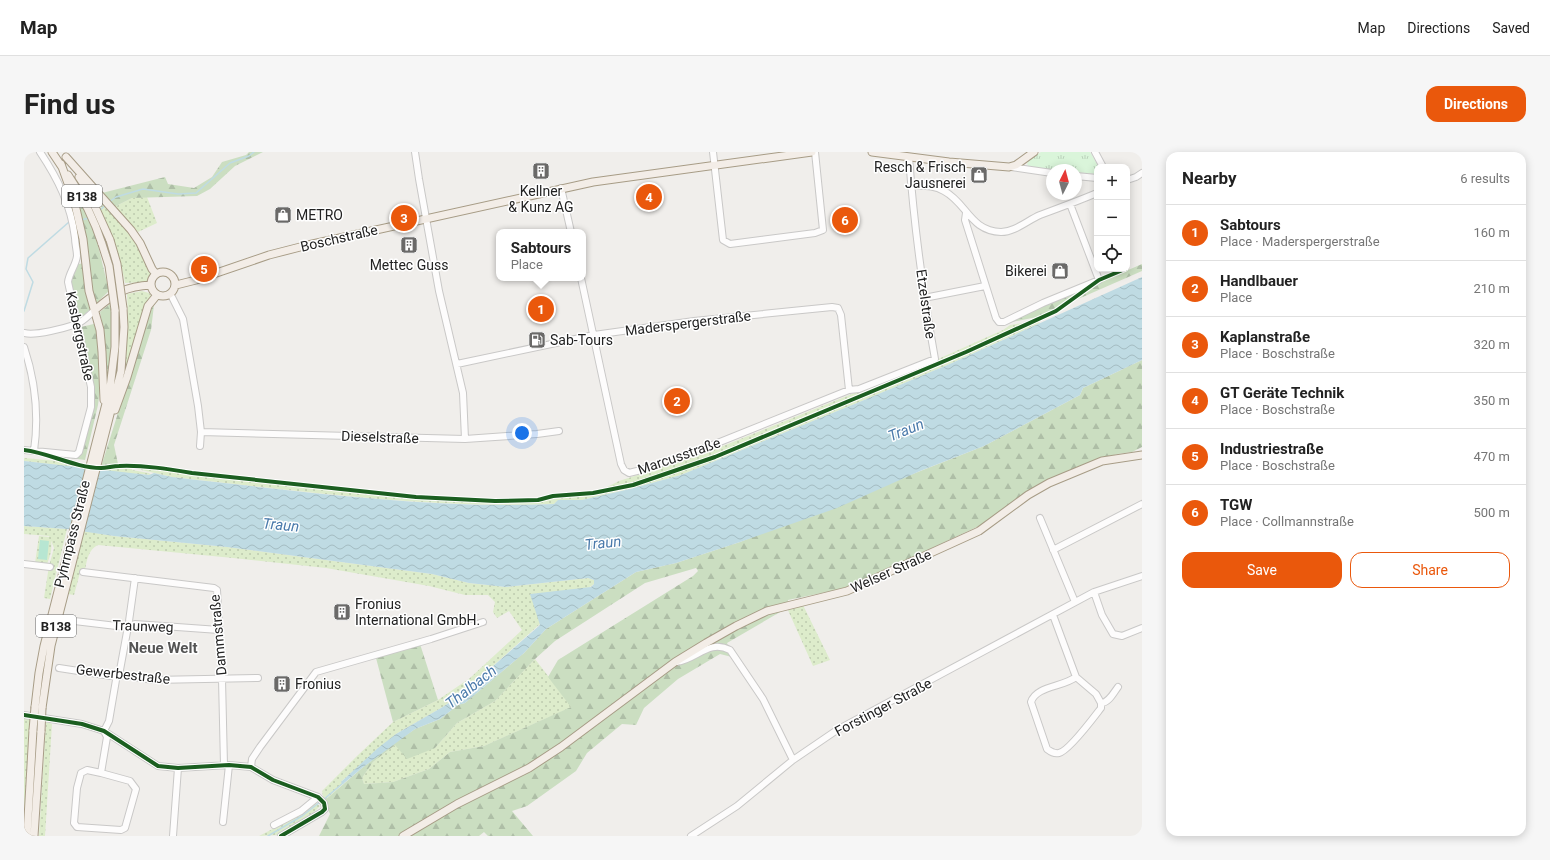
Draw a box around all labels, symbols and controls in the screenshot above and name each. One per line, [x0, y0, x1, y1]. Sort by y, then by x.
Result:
text: Map [20, 16, 58, 39]
text: Map [1358, 20, 1385, 36]
text: Directions [1407, 20, 1470, 36]
text: Saved [1492, 20, 1530, 36]
button: Directions [1426, 86, 1526, 122]
text: Find us [24, 88, 115, 121]
place label: Resch & Frisch Jausnerei [874, 159, 966, 191]
building icon: Kellner & Kunz AG [531, 161, 551, 181]
north arrow [1046, 164, 1082, 200]
map controls [1094, 164, 1130, 272]
button: + [1094, 164, 1130, 200]
shop icon: Resch & Frisch Jausnerei [969, 165, 989, 185]
text: Nearby [1182, 168, 1237, 188]
text: 6 results [1460, 171, 1510, 186]
pin: 4 [636, 182, 662, 212]
place label: Kellner & Kunz AG [508, 183, 574, 215]
road number: B138 [62, 185, 102, 207]
button: − [1094, 200, 1130, 236]
pin: 3 [391, 203, 417, 233]
shop icon: METRO [273, 205, 293, 225]
pin: 6 [832, 205, 858, 235]
place label: METRO [296, 207, 343, 223]
text: Sabtours [1220, 216, 1281, 234]
street label: Boschstraße [299, 221, 379, 255]
text: 1 [1191, 225, 1199, 240]
text: 160 m [1473, 225, 1510, 240]
popup [496, 229, 586, 281]
text: Place · Maderspergerstraße [1220, 234, 1380, 249]
building icon: Mettec Guss [399, 235, 419, 255]
button: locate [1094, 236, 1130, 272]
text: Sabtours [511, 239, 571, 257]
pin: 5 [191, 254, 217, 284]
place label: Mettec Guss [370, 257, 448, 273]
text: Place [511, 257, 543, 272]
shop icon: Bikerei [1050, 261, 1070, 281]
place label: Bikerei [1005, 263, 1047, 279]
street label: Etzelstraße [913, 268, 939, 340]
text: Handlbauer [1220, 272, 1298, 290]
text: 2 [1191, 281, 1199, 296]
text: 210 m [1473, 281, 1510, 296]
street label: Kasbergstraße [63, 290, 97, 382]
text: Place [1220, 290, 1252, 305]
pin: 1 [528, 294, 554, 324]
street label: Maderspergerstraße [624, 307, 752, 339]
text: Kaplanstraße [1220, 328, 1310, 346]
fuel station icon: Sab-Tours [527, 330, 547, 350]
place label: Sab-Tours [550, 332, 613, 348]
text: 3 [1191, 337, 1199, 352]
text: 320 m [1473, 337, 1510, 352]
text: Place · Boschstraße [1220, 346, 1335, 361]
text: GT Geräte Technik [1220, 384, 1344, 402]
pin: 2 [664, 386, 690, 416]
text: 4 [1191, 393, 1199, 408]
text: 350 m [1473, 393, 1510, 408]
text: Place · Boschstraße [1220, 402, 1335, 417]
water label: Traun [886, 415, 926, 445]
your location [512, 423, 532, 443]
street label: Dieselstraße [341, 428, 419, 446]
street label: Marcusstraße [636, 434, 722, 478]
text: Industriestraße [1220, 440, 1324, 458]
text: 5 [1191, 449, 1199, 464]
text: 470 m [1473, 449, 1510, 464]
text: Place · Boschstraße [1220, 458, 1335, 473]
street label: Pyhrnpass Straße [51, 479, 93, 589]
text: TGW [1220, 496, 1252, 514]
text: 6 [1191, 505, 1199, 520]
text: 500 m [1473, 505, 1510, 520]
water label: Traun [262, 514, 300, 536]
text: Place · Collmannstraße [1220, 514, 1354, 529]
water label: Traun [584, 532, 622, 554]
street label: Welser Straße [848, 546, 934, 596]
button: Save [1182, 552, 1342, 588]
button: Share [1350, 552, 1510, 588]
street label: Dammstraße [207, 594, 229, 676]
place label: Fronius International GmbH. [355, 596, 480, 628]
building icon: Fronius International GmbH. [332, 602, 352, 622]
road number: B138 [36, 615, 76, 637]
street label: Traunweg [112, 617, 174, 635]
district label: Neue Welt [129, 639, 197, 657]
street label: Gewerbestraße [75, 661, 171, 687]
water label: Thalbach [442, 661, 500, 713]
building icon: Fronius [272, 674, 292, 694]
street label: Forstinger Straße [832, 675, 934, 739]
place label: Fronius [295, 676, 341, 692]

